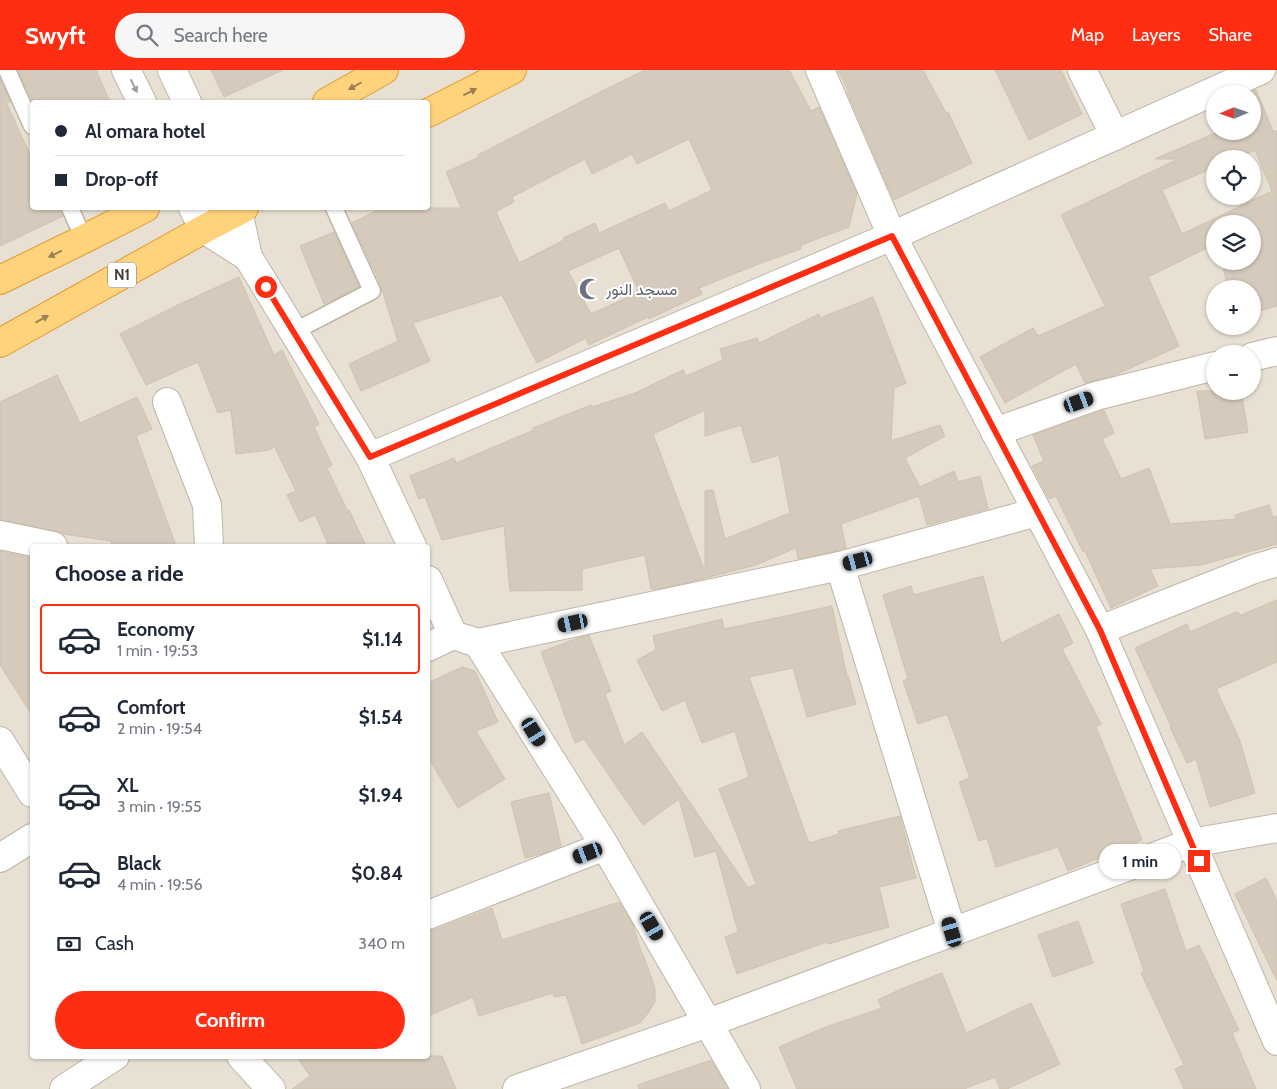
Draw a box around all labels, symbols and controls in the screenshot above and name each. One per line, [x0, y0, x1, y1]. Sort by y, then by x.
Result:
search box [115, 13, 465, 58]
text: Swyft [25, 21, 85, 50]
icon: search [133, 21, 161, 49]
text: Search here [173, 24, 268, 47]
text: Map [1071, 24, 1104, 46]
text: Layers [1132, 24, 1181, 46]
text: Share [1209, 24, 1252, 46]
one-way arrow [130, 79, 138, 93]
one-way arrow [349, 82, 362, 91]
north arrow [1206, 85, 1261, 140]
map controls [1206, 85, 1261, 400]
one-way arrow [463, 88, 477, 96]
text: Al omara hotel [85, 120, 205, 143]
button: locate [1206, 150, 1261, 205]
text: Drop-off [85, 168, 158, 191]
button: layers [1206, 215, 1261, 270]
one-way arrow [47, 250, 62, 258]
road number: N1 [108, 262, 136, 288]
route start [255, 276, 277, 298]
mosque icon: مسجد النور [577, 276, 603, 302]
place label: مسجد النور [605, 280, 677, 300]
button: + [1206, 280, 1261, 335]
one-way arrow [36, 315, 49, 324]
button: − [1206, 345, 1261, 400]
car [1062, 390, 1095, 414]
car [841, 550, 874, 572]
text: Choose a ride [55, 560, 184, 587]
car [556, 613, 589, 633]
icon: car [57, 617, 102, 662]
text: Economy [117, 618, 195, 641]
text: $1.14 [362, 628, 403, 651]
text: 1 min · 19:53 [117, 641, 198, 660]
icon: car [57, 695, 102, 740]
text: Comfort [117, 696, 186, 719]
text: $1.54 [359, 706, 403, 729]
car [519, 715, 548, 749]
text: 2 min · 19:54 [117, 719, 202, 738]
icon: car [57, 773, 102, 818]
text: XL [117, 774, 138, 797]
text: $1.94 [359, 784, 403, 807]
text: 3 min · 19:55 [117, 797, 202, 816]
car [571, 841, 604, 865]
callout: 1 min [1099, 844, 1182, 878]
route end [1188, 850, 1210, 872]
icon: car [57, 851, 102, 896]
text: Black [117, 852, 161, 875]
text: 1 min [1122, 852, 1158, 871]
text: $0.84 [351, 862, 403, 885]
text: 4 min · 19:56 [117, 875, 203, 894]
car [638, 909, 665, 943]
car [940, 915, 963, 949]
icon: cash [55, 930, 83, 958]
text: Cash [95, 932, 134, 955]
text: 340 m [358, 934, 405, 953]
button: Confirm [55, 991, 405, 1049]

